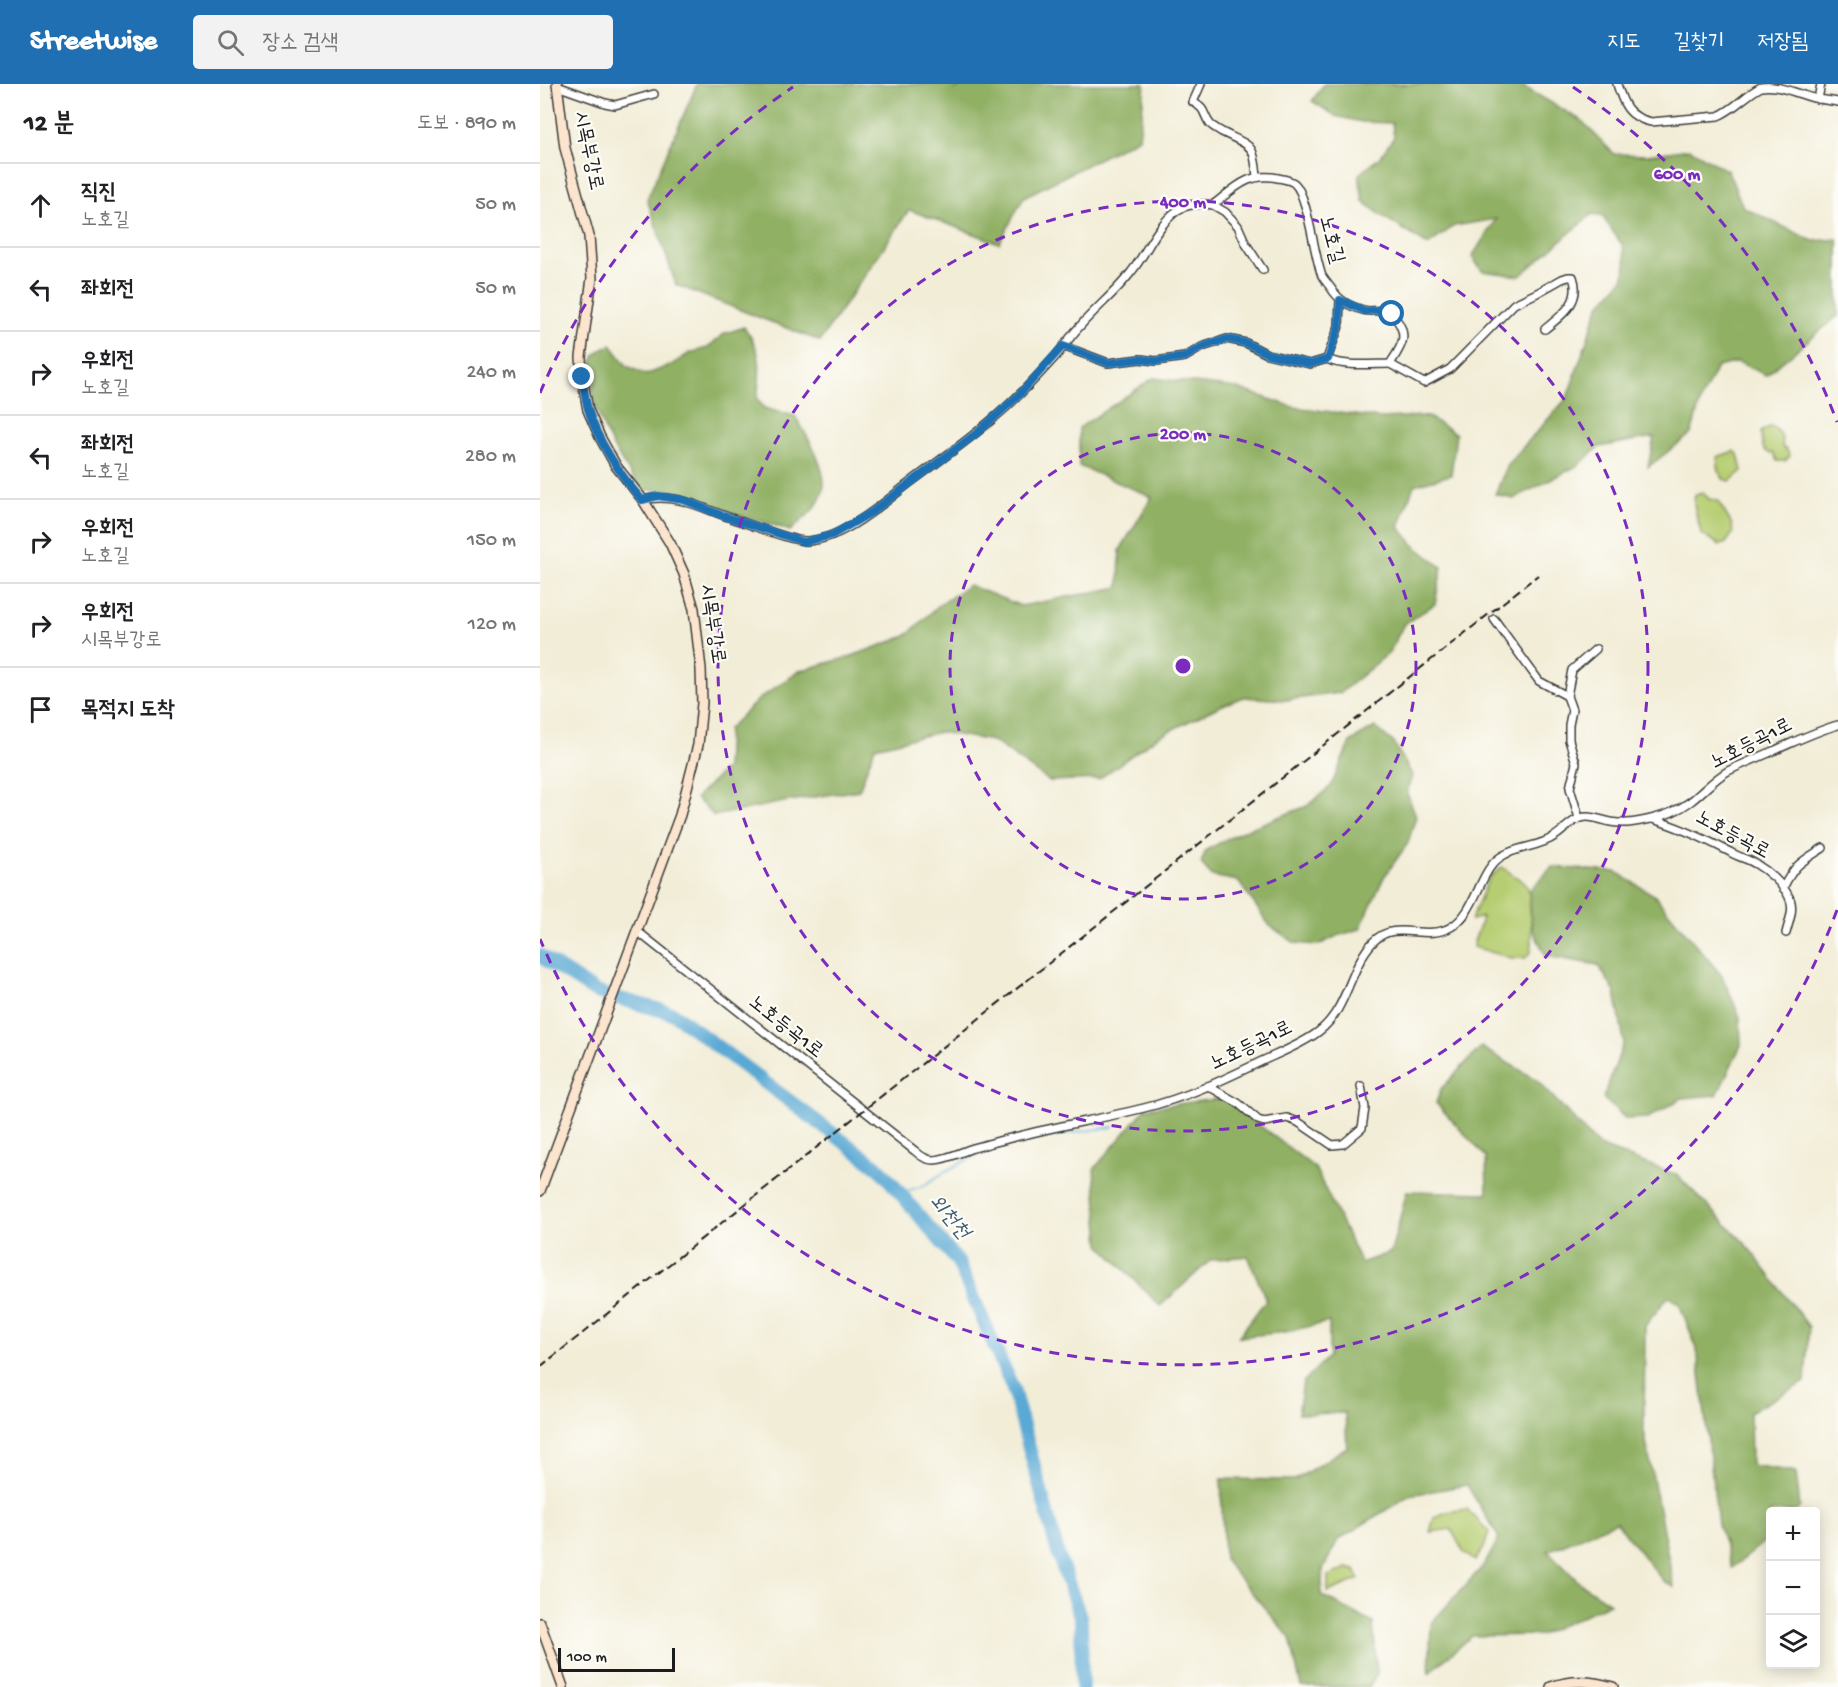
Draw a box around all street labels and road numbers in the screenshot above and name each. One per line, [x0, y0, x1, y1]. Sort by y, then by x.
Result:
street label: 시목부강로 [567, 109, 607, 193]
street label: 노호길 [1313, 214, 1347, 266]
street label: 시목부강로 [693, 582, 729, 666]
street label: 노호등곡1로 [1707, 715, 1797, 775]
street label: 노호등곡로 [1691, 807, 1773, 865]
street label: 노호등곡1로 [743, 992, 827, 1064]
street label: 노호등곡1로 [1207, 1017, 1297, 1077]

